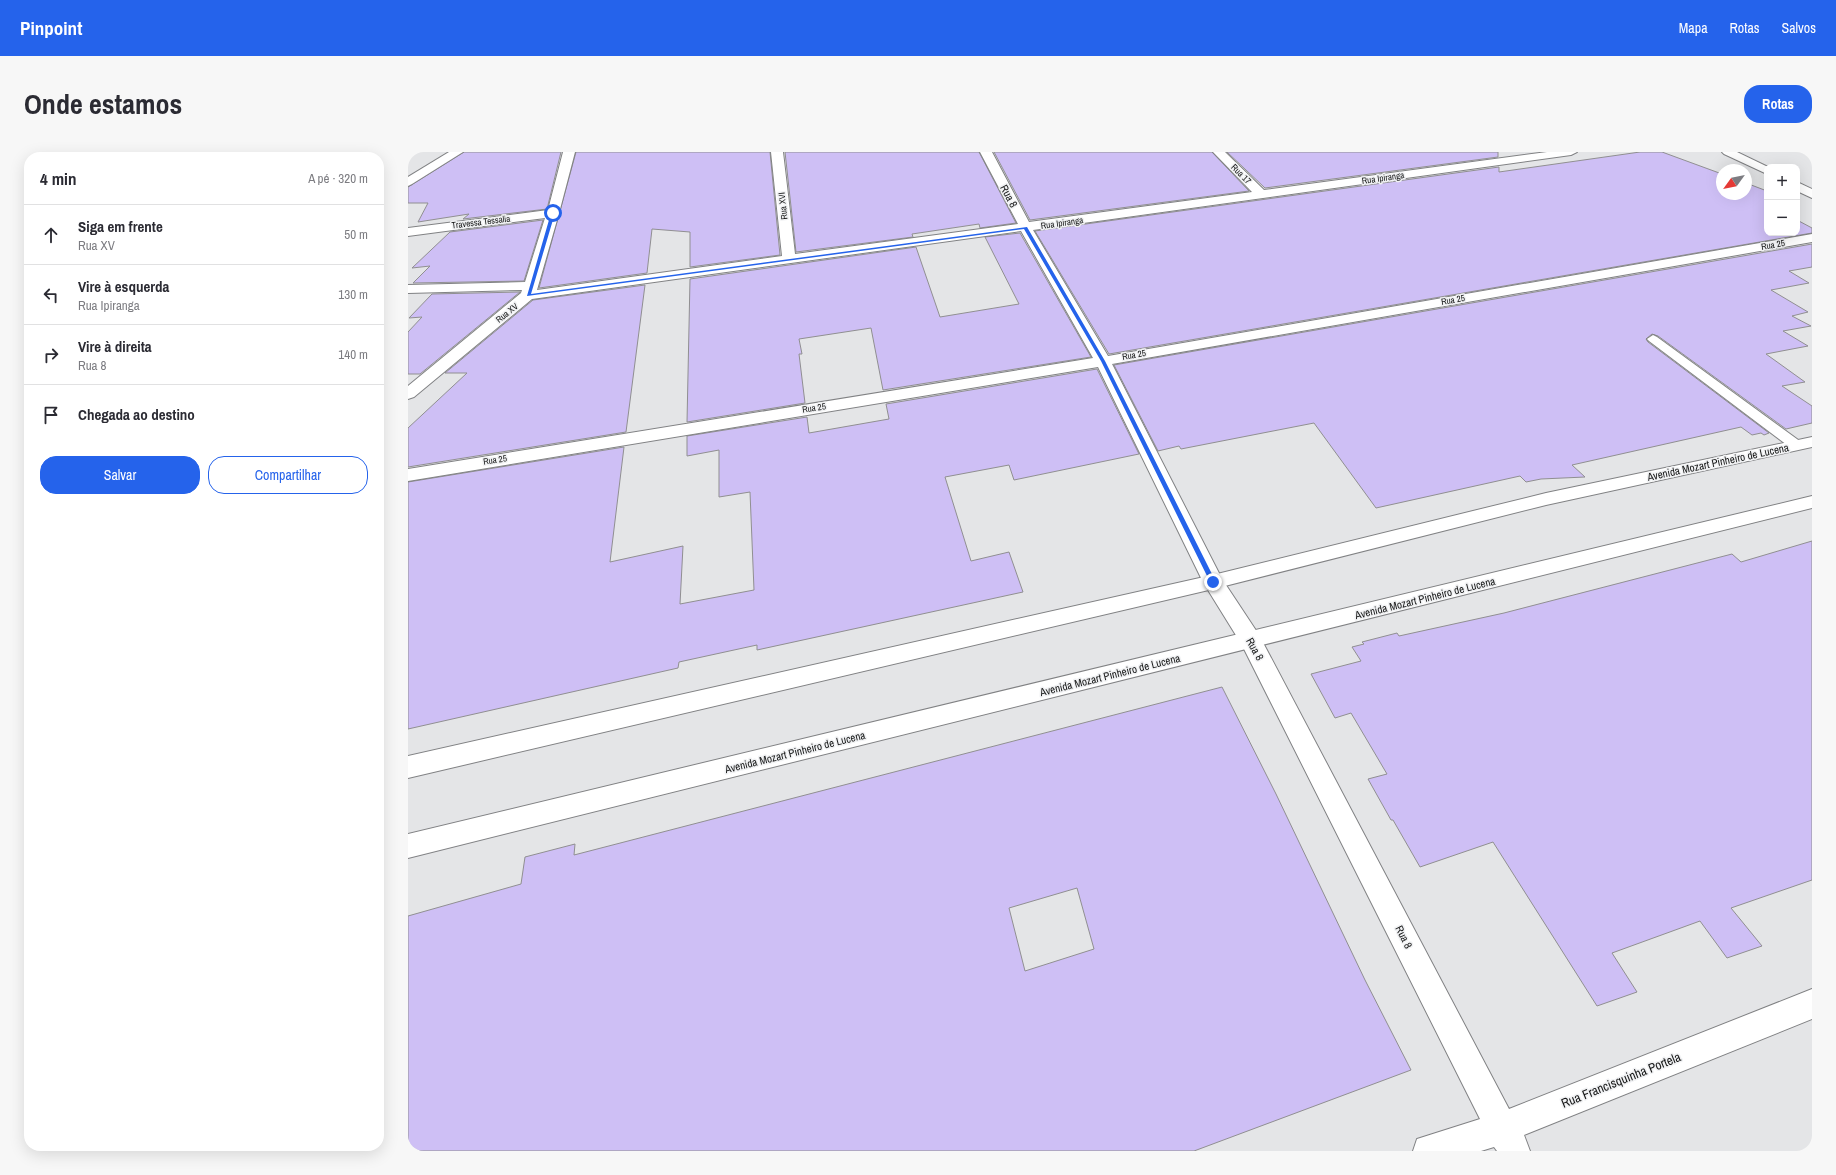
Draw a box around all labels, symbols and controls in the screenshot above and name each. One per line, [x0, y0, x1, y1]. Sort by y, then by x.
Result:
text: Pinpoint [20, 15, 82, 41]
text: Mapa [1679, 19, 1708, 37]
text: Rotas [1730, 19, 1760, 37]
text: Salvos [1782, 19, 1816, 37]
text: Onde estamos [24, 85, 182, 123]
button: Rotas [1744, 85, 1812, 123]
street label: Rua 17 [1228, 161, 1254, 187]
north arrow [1716, 164, 1752, 200]
map controls [1764, 164, 1800, 236]
button: + [1764, 164, 1800, 200]
text: 4 min [40, 167, 76, 190]
street label: Rua Ipiranga [1361, 169, 1405, 187]
text: A pé · 320 m [308, 170, 368, 187]
street label: Rua 8 [997, 182, 1021, 210]
street label: Rua XVI [776, 192, 790, 220]
button: − [1764, 200, 1800, 236]
route start [544, 204, 562, 222]
street label: Travessa Tessalia [451, 212, 511, 232]
street label: Rua Ipiranga [1040, 214, 1084, 232]
text: Siga em frente [78, 216, 163, 237]
icon: ahead [40, 224, 62, 246]
text: 50 m [344, 226, 368, 243]
text: Rua XV [78, 237, 115, 254]
street label: Rua 25 [1760, 237, 1786, 253]
text: Vire à esquerda [78, 276, 169, 297]
icon: left [40, 284, 62, 306]
text: 130 m [338, 286, 368, 303]
street label: Rua 25 [1440, 292, 1466, 308]
text: Rua Ipiranga [78, 297, 140, 314]
street label: Rua XV [493, 300, 521, 326]
text: Vire à direita [78, 336, 152, 357]
icon: right [40, 344, 62, 366]
text: 140 m [338, 346, 368, 363]
street label: Rua 25 [1121, 347, 1147, 363]
text: Rua 8 [78, 357, 106, 374]
street label: Rua 25 [801, 400, 827, 416]
icon: arrive [40, 404, 62, 426]
text: Chegada ao destino [78, 404, 195, 425]
street label: Avenida Mozart Pinheiro de Lucena [1645, 440, 1790, 484]
street label: Rua 25 [482, 452, 508, 468]
button: Salvar [40, 456, 200, 494]
button: Compartilhar [208, 456, 368, 494]
route end [1204, 573, 1222, 591]
street label: Avenida Mozart Pinheiro de Lucena [1352, 574, 1497, 622]
street label: Rua 8 [1243, 635, 1267, 663]
street label: Avenida Mozart Pinheiro de Lucena [1037, 651, 1182, 699]
street label: Avenida Mozart Pinheiro de Lucena [722, 728, 867, 776]
street label: Rua 8 [1392, 923, 1416, 951]
street label: Rua Francisquinha Portela [1559, 1048, 1683, 1112]

